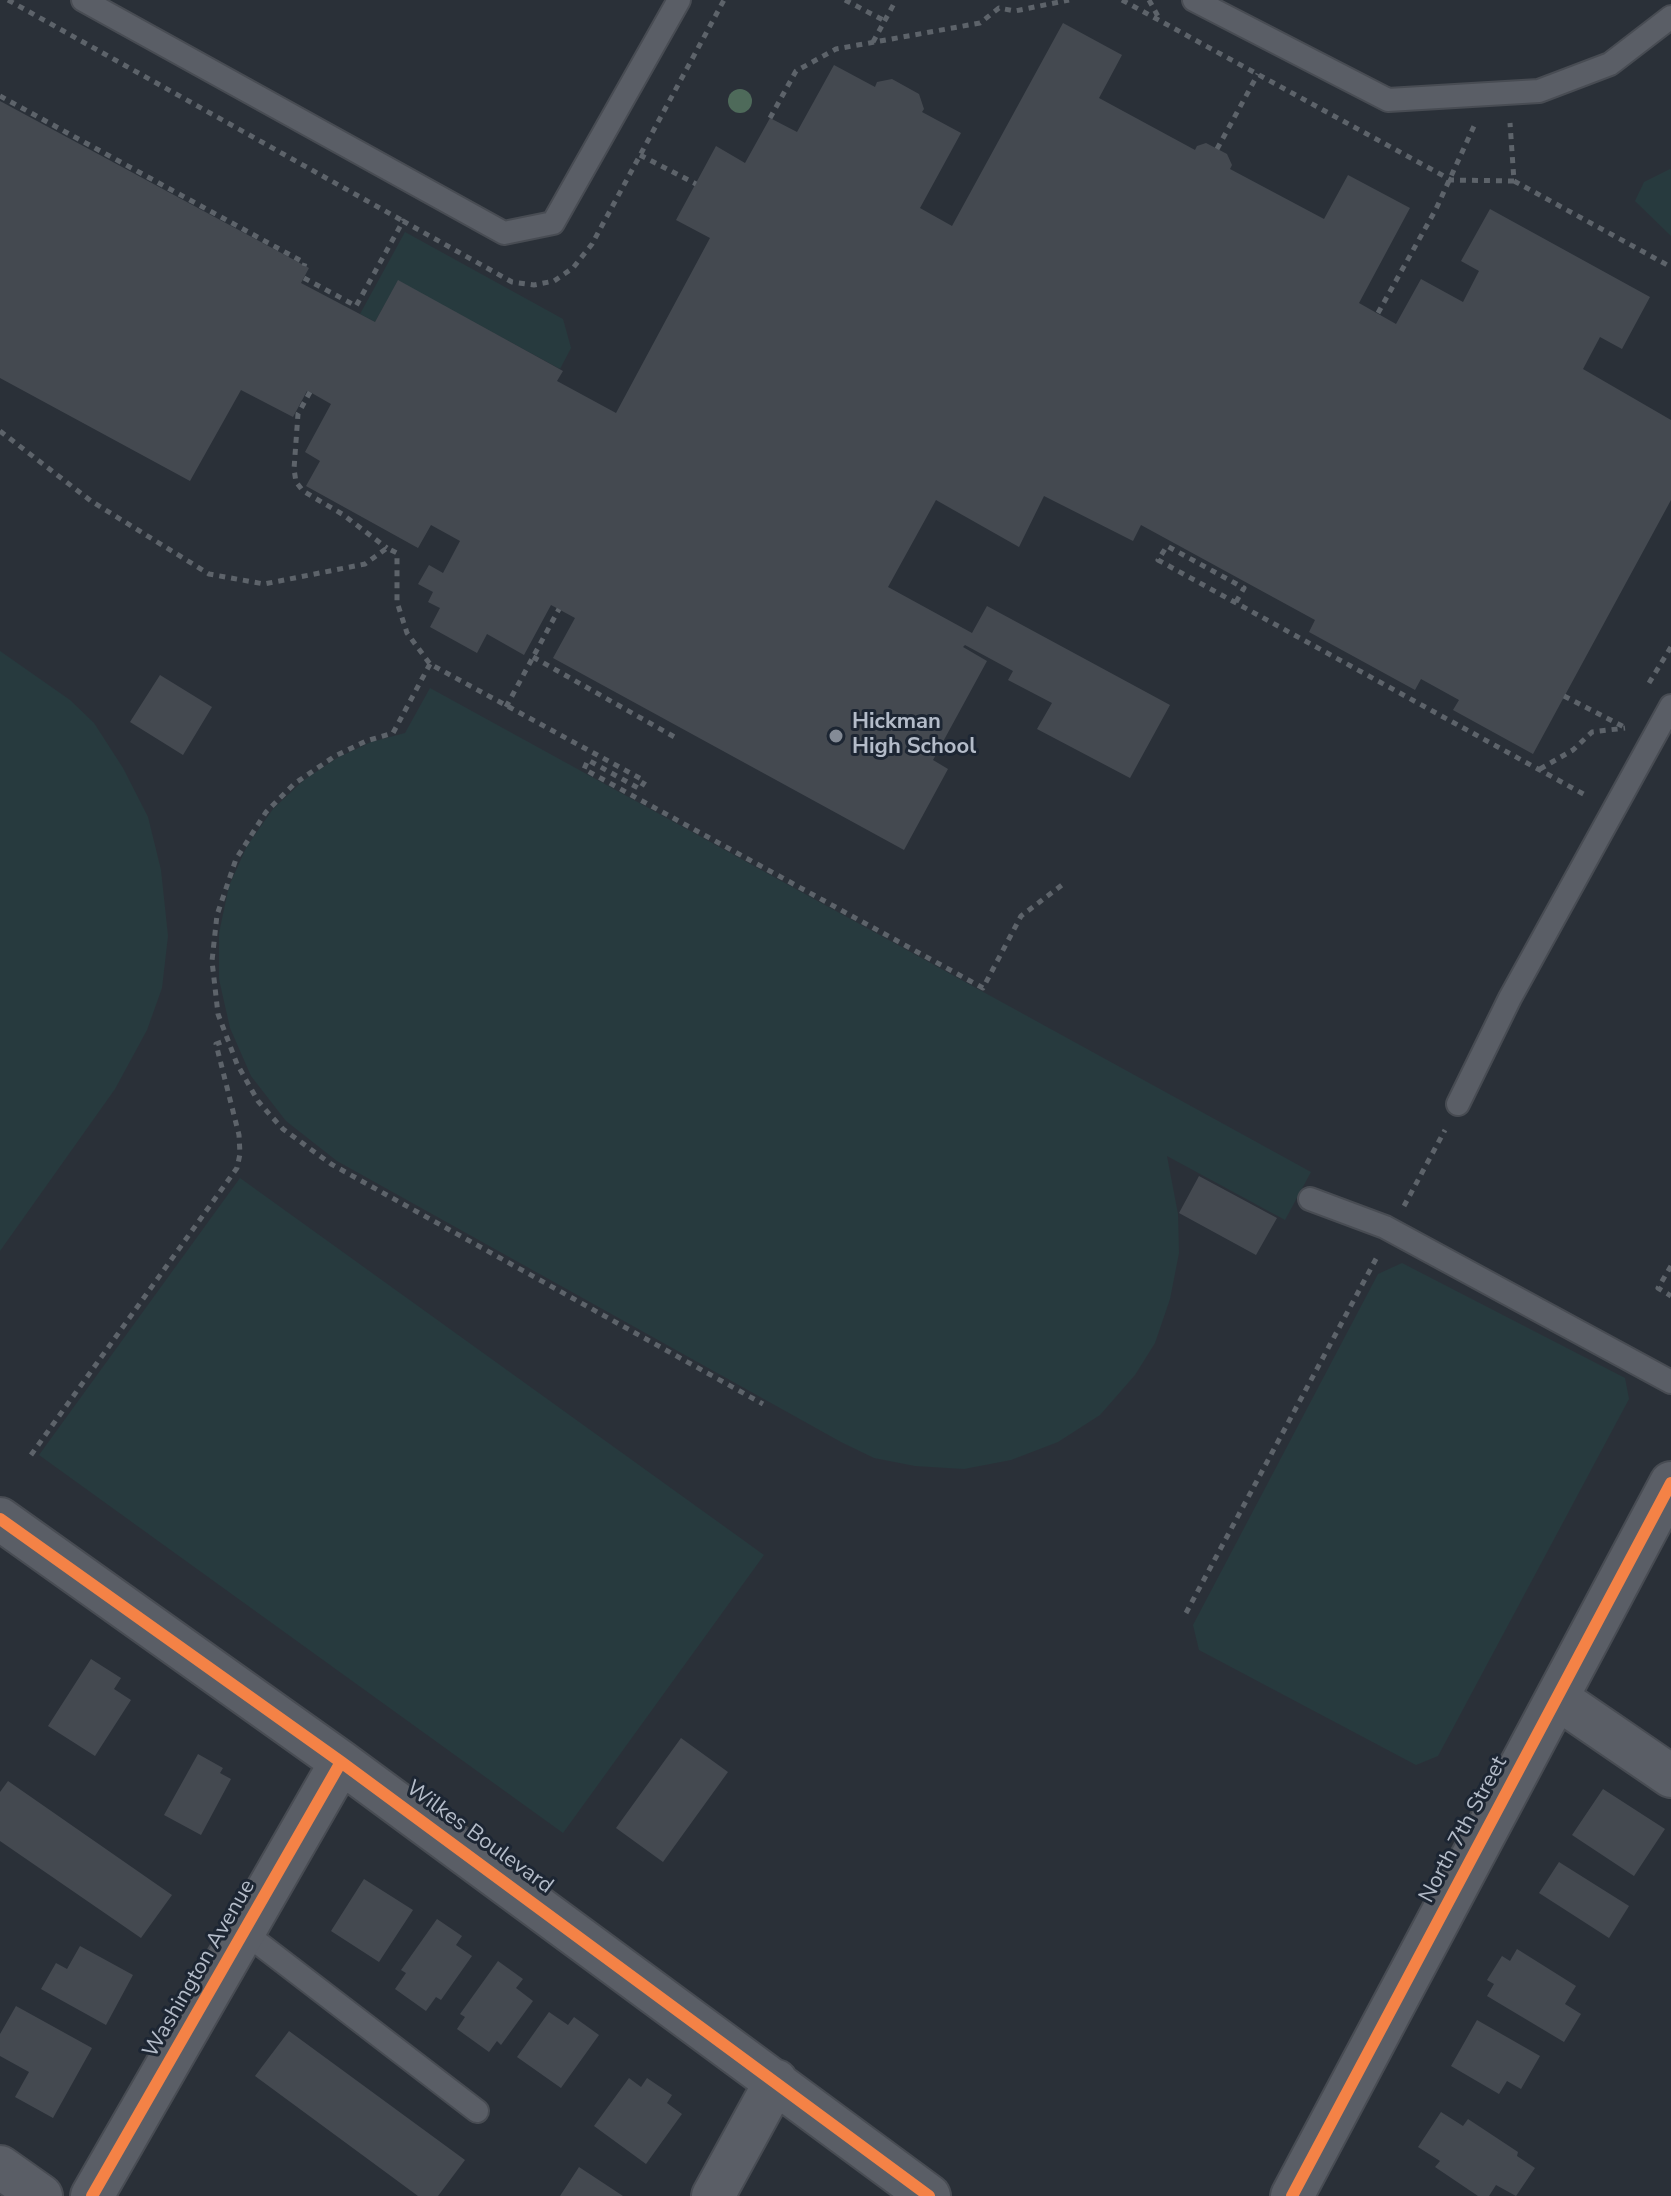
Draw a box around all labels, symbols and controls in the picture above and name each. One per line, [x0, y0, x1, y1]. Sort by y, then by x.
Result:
place label: Hickman High School [852, 710, 976, 762]
marker: Hickman High School [827, 727, 845, 745]
street label: North 7th Street [1414, 1752, 1514, 1908]
street label: Wilkes Boulevard [400, 1776, 558, 1900]
street label: Washington Avenue [138, 1875, 262, 2063]

